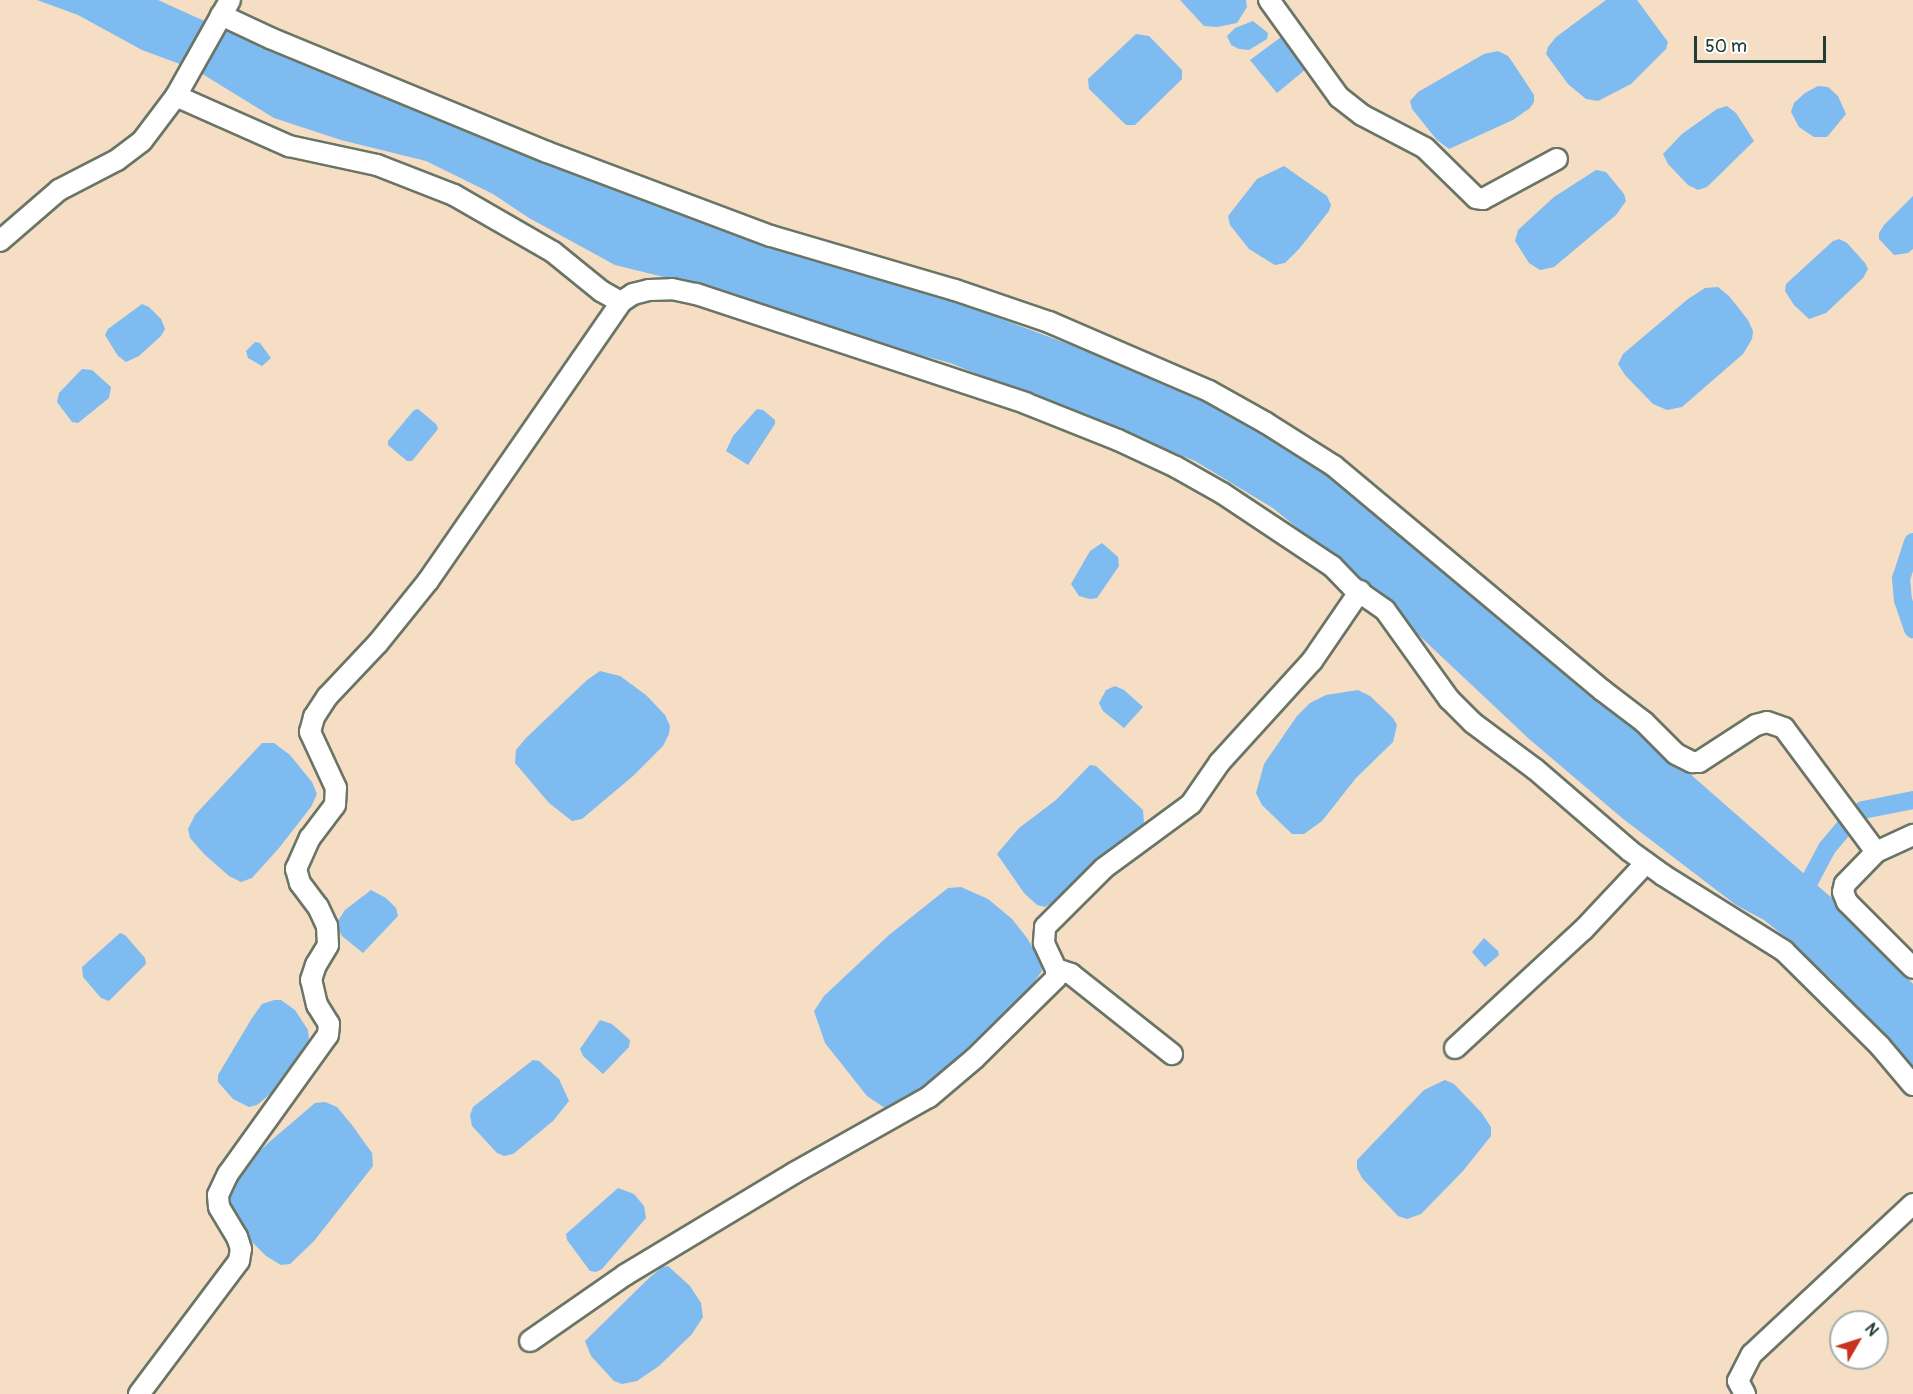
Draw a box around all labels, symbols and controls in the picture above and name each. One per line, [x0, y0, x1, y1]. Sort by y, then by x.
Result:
scale bar [1697, 24, 1829, 62]
text: 50 m [1705, 35, 1747, 58]
north arrow [1829, 1310, 1889, 1370]
text: N [1860, 1319, 1883, 1340]

